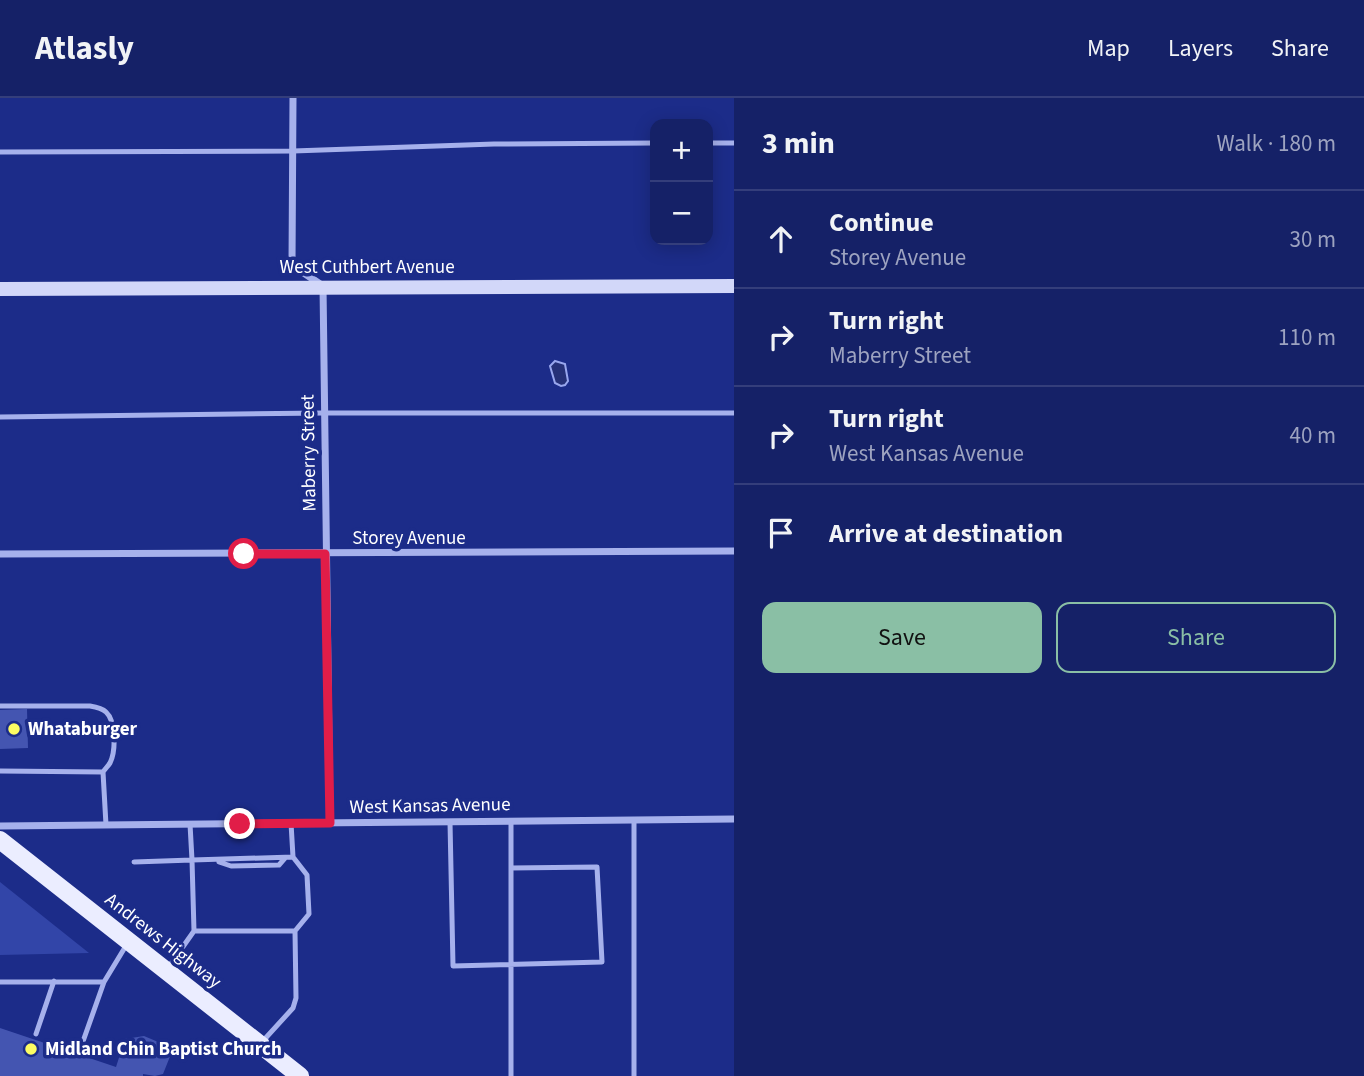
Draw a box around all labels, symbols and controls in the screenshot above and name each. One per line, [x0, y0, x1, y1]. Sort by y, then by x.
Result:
text: Atlasly [35, 25, 134, 72]
text: Map [1087, 31, 1130, 66]
text: Layers [1168, 31, 1233, 66]
text: Share [1271, 31, 1329, 66]
map controls [650, 119, 713, 245]
button: + [650, 119, 713, 182]
text: 3 min [762, 122, 835, 165]
text: Walk · 180 m [1217, 127, 1336, 160]
button: − [650, 182, 713, 245]
text: Continue [829, 204, 934, 241]
icon: ahead [762, 220, 800, 258]
text: 30 m [1289, 223, 1336, 256]
text: Storey Avenue [829, 241, 966, 274]
street label: West Cuthbert Avenue [279, 254, 455, 281]
text: Turn right [829, 302, 944, 339]
icon: right [762, 318, 800, 356]
text: 110 m [1278, 321, 1336, 354]
text: Maberry Street [829, 339, 971, 372]
street label: Maberry Street [294, 394, 324, 512]
text: Turn right [829, 400, 944, 437]
icon: right [762, 416, 800, 454]
text: 40 m [1289, 419, 1336, 452]
text: West Kansas Avenue [829, 437, 1024, 470]
icon: arrive [762, 514, 800, 552]
text: Arrive at destination [829, 515, 1063, 552]
street label: Storey Avenue [352, 525, 466, 552]
route start [228, 538, 259, 569]
button: Save [762, 602, 1042, 673]
button: Share [1056, 602, 1336, 673]
place label: Whataburger [28, 716, 138, 743]
marker: Whataburger [6, 721, 22, 737]
street label: West Kansas Avenue [349, 791, 511, 821]
route end [224, 808, 255, 839]
street label: Andrews Highway [99, 887, 227, 995]
place label: Midland Chin Baptist Church [45, 1036, 282, 1063]
marker: Midland Chin Baptist Church [23, 1041, 39, 1057]

